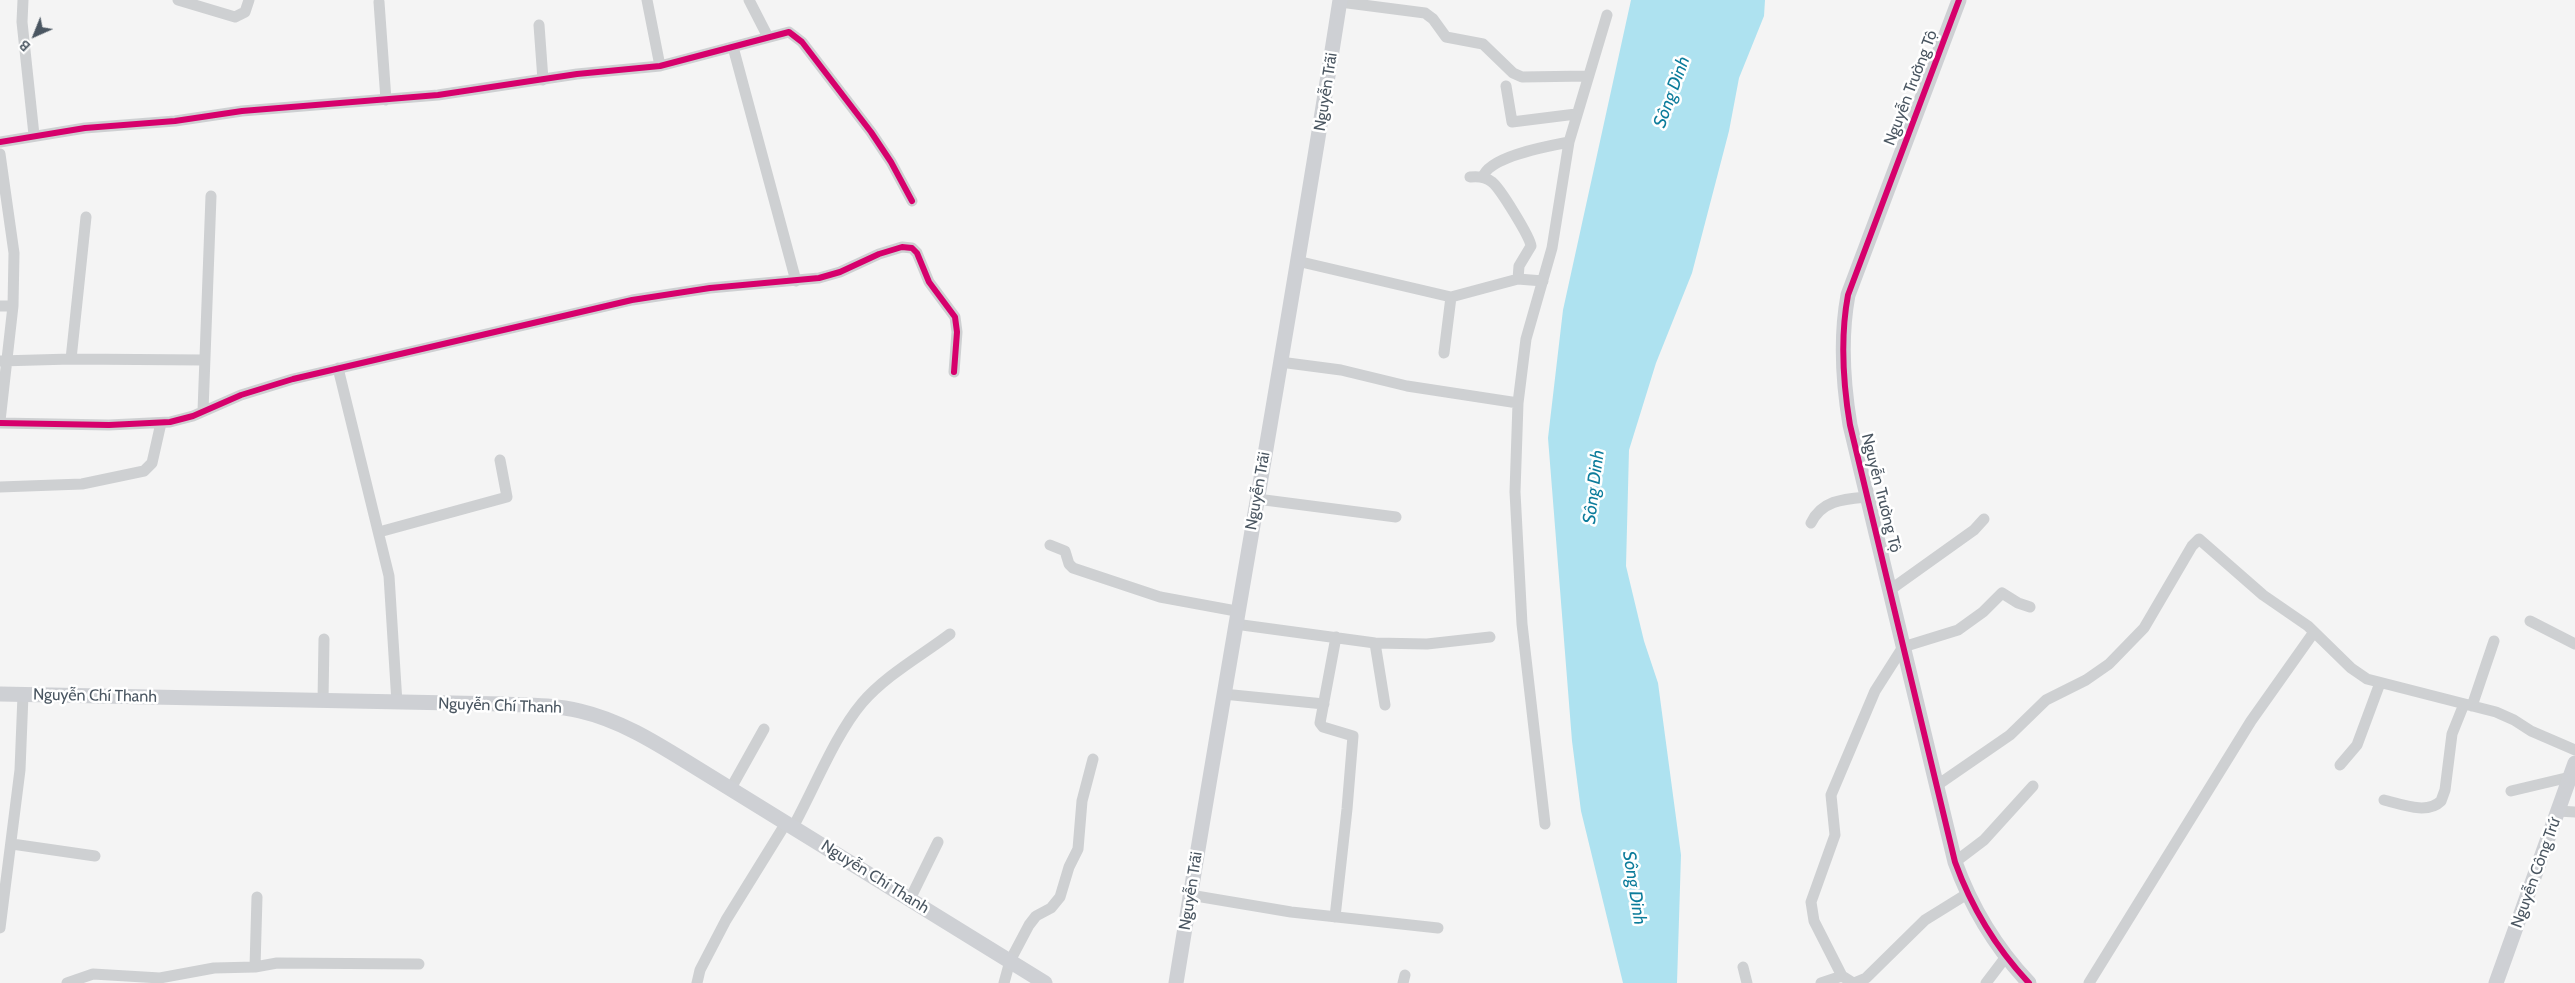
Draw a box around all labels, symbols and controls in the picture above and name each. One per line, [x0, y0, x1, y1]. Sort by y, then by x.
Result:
north arrow [10, 10, 60, 60]
street label: Nguyễn Trường Tộ [1880, 28, 1942, 148]
text: B [15, 36, 34, 55]
street label: Nguyễn Trãi [1310, 51, 1342, 133]
water label: Sông Dinh [1649, 53, 1695, 131]
street label: Nguyễn Trường Tộ [1857, 432, 1905, 554]
water label: Sông Dinh [1579, 449, 1609, 525]
street label: Nguyễn Trãi [1242, 450, 1274, 532]
street label: Nguyễn Chí Thanh [33, 685, 157, 707]
street label: Nguyễn Chí Thanh [438, 694, 562, 718]
street label: Nguyễn Công Trứ [2507, 815, 2565, 931]
street label: Nguyễn Chí Thanh [817, 836, 933, 918]
street label: Nguyễn Trãi [1175, 850, 1207, 932]
water label: Sông Dinh [1618, 850, 1650, 926]

